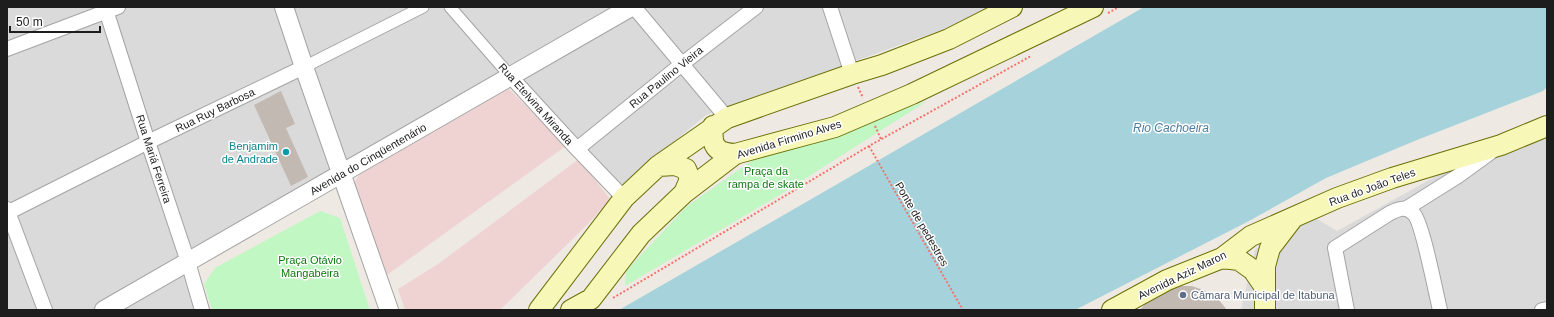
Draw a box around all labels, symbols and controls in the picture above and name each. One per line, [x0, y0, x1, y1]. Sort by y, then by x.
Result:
scale bar [10, 8, 100, 34]
text: 50 m [16, 15, 43, 29]
street label: Rua Paulino Vieira [627, 43, 706, 110]
street label: Rua Etelvina Miranda [496, 61, 576, 148]
street label: Rua Ruy Barbosa [173, 85, 257, 134]
street label: Rua Mariá Ferreira [134, 113, 174, 206]
street label: Avenida Firmino Alves [735, 117, 843, 161]
street label: Avenida do Cinqüentenário [308, 121, 428, 197]
water label: Rio Cachoeira [1133, 121, 1209, 135]
place label: Benjamim de Andrade [222, 140, 278, 165]
marker: Benjamim de Andrade [281, 147, 291, 157]
park label: Praça da rampa de skate [728, 165, 804, 190]
street label: Rua do João Teles [1327, 166, 1417, 208]
street label: Ponte de pedestres [893, 180, 951, 269]
street label: Avenida Aziz Maron [1136, 248, 1228, 302]
park label: Praça Otávio Mangabeira [278, 254, 342, 279]
place label: Câmara Municipal de Itabuna [1191, 289, 1336, 301]
marker: Câmara Municipal de Itabuna [1178, 290, 1188, 300]

